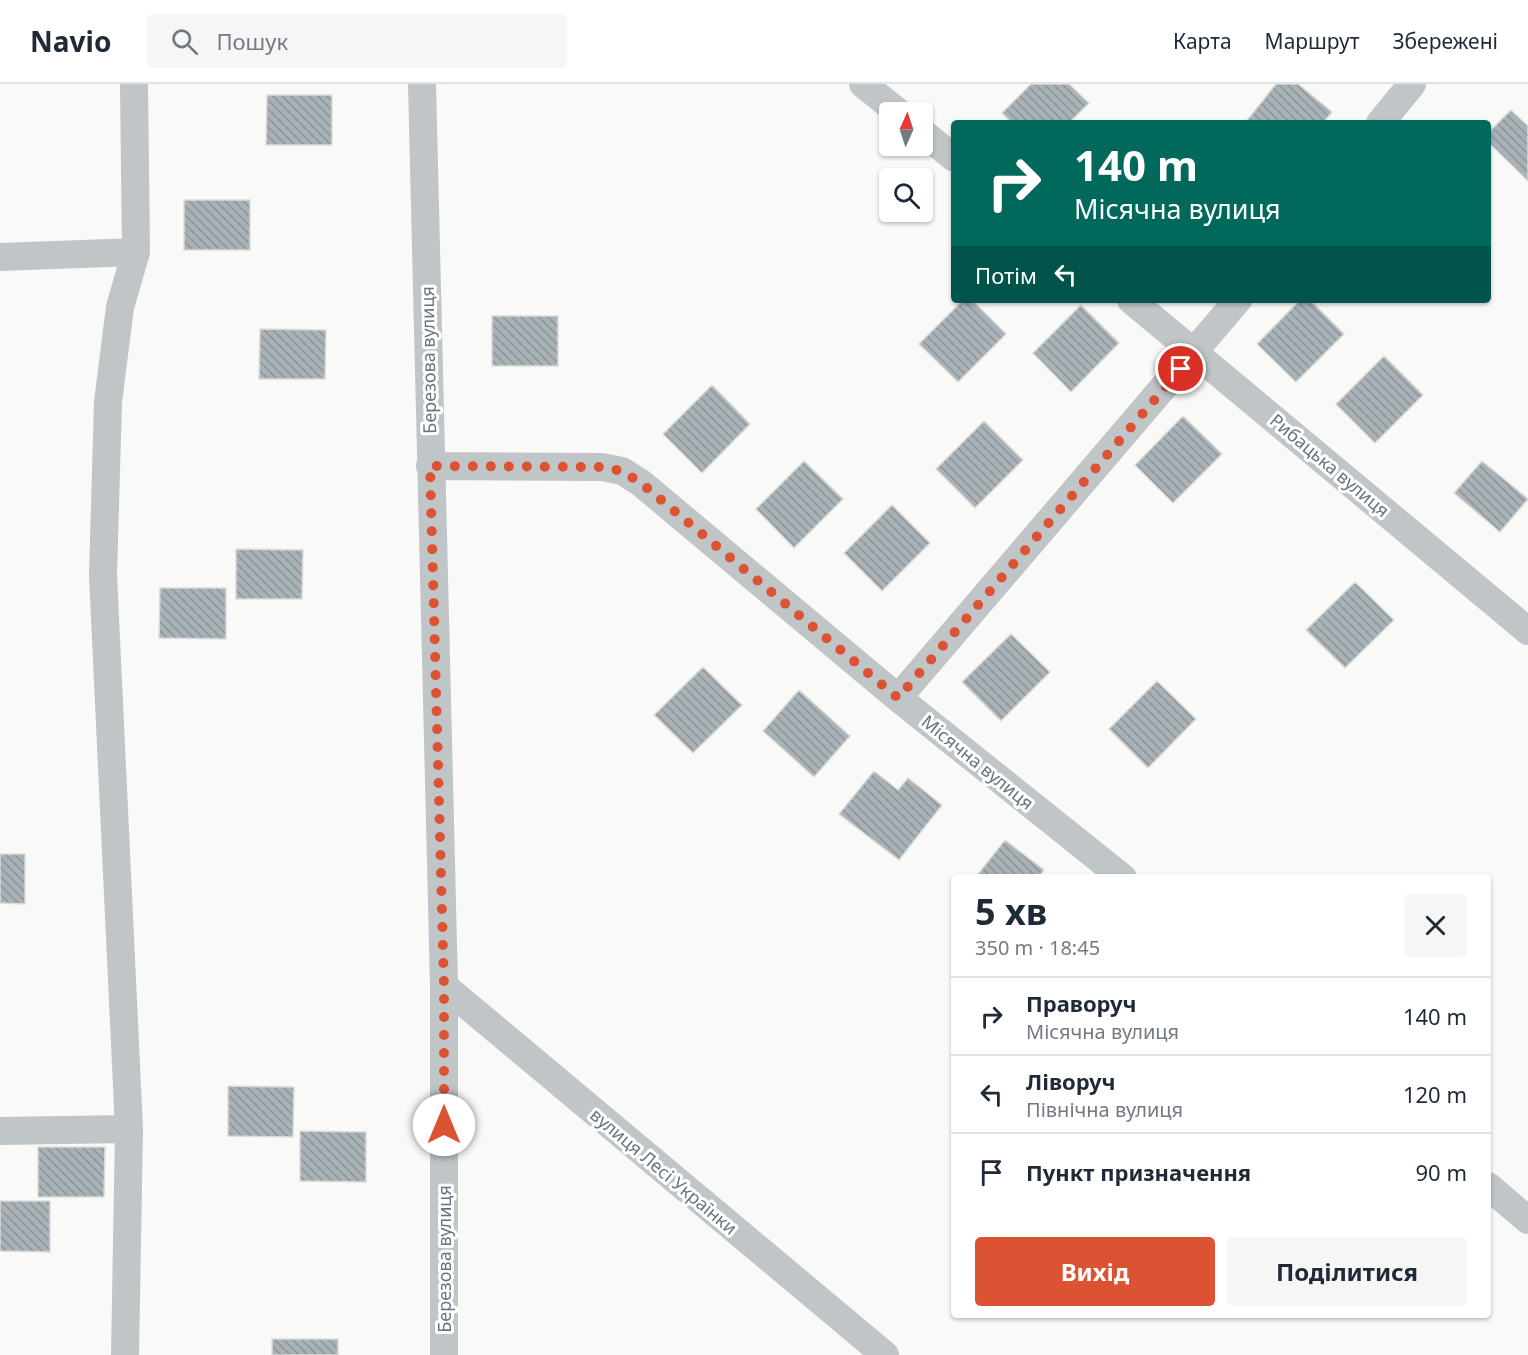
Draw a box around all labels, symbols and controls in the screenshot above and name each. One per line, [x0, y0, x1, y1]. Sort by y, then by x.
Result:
search box [147, 14, 567, 68]
text: Navio [30, 22, 111, 60]
icon: search [168, 25, 201, 58]
text: Пошук [216, 26, 288, 56]
text: Карта [1173, 27, 1232, 55]
text: Маршрут [1265, 27, 1359, 55]
text: Збережені [1392, 27, 1498, 55]
north arrow [879, 102, 933, 156]
map controls [879, 102, 933, 222]
text: 140 m [1074, 136, 1198, 193]
icon: right [975, 144, 1053, 222]
button: search [879, 168, 933, 222]
text: Місячна вулиця [1074, 190, 1281, 227]
icon: left [1049, 258, 1082, 291]
text: Потім [975, 260, 1037, 290]
street label: Березова вулиця [415, 286, 441, 434]
pin [1155, 343, 1206, 394]
icon: arrive [1164, 352, 1197, 385]
street label: Рибацька вулиця [1265, 408, 1395, 522]
street label: Місячна вулиця [917, 709, 1039, 815]
text: 5 хв [975, 887, 1047, 936]
button: close [1404, 894, 1467, 957]
text: 350 m · 18:45 [975, 934, 1100, 961]
text: Праворуч [1026, 988, 1137, 1018]
icon: right [975, 1000, 1008, 1033]
text: 140 m [1403, 1001, 1467, 1031]
text: Місячна вулиця [1026, 1018, 1179, 1045]
text: Ліворуч [1026, 1066, 1116, 1096]
icon: left [975, 1078, 1008, 1111]
text: 120 m [1403, 1079, 1467, 1109]
position arrow [412, 1093, 476, 1157]
text: Північна вулиця [1026, 1096, 1183, 1123]
street label: вулиця Лесі Українки [586, 1102, 742, 1240]
icon: arrive [975, 1156, 1008, 1189]
text: Пункт призначення [1026, 1157, 1251, 1187]
text: 90 m [1416, 1157, 1467, 1187]
street label: Березова вулиця [432, 1185, 456, 1333]
button: Вихід [975, 1237, 1215, 1306]
button: Поділитися [1227, 1237, 1467, 1306]

